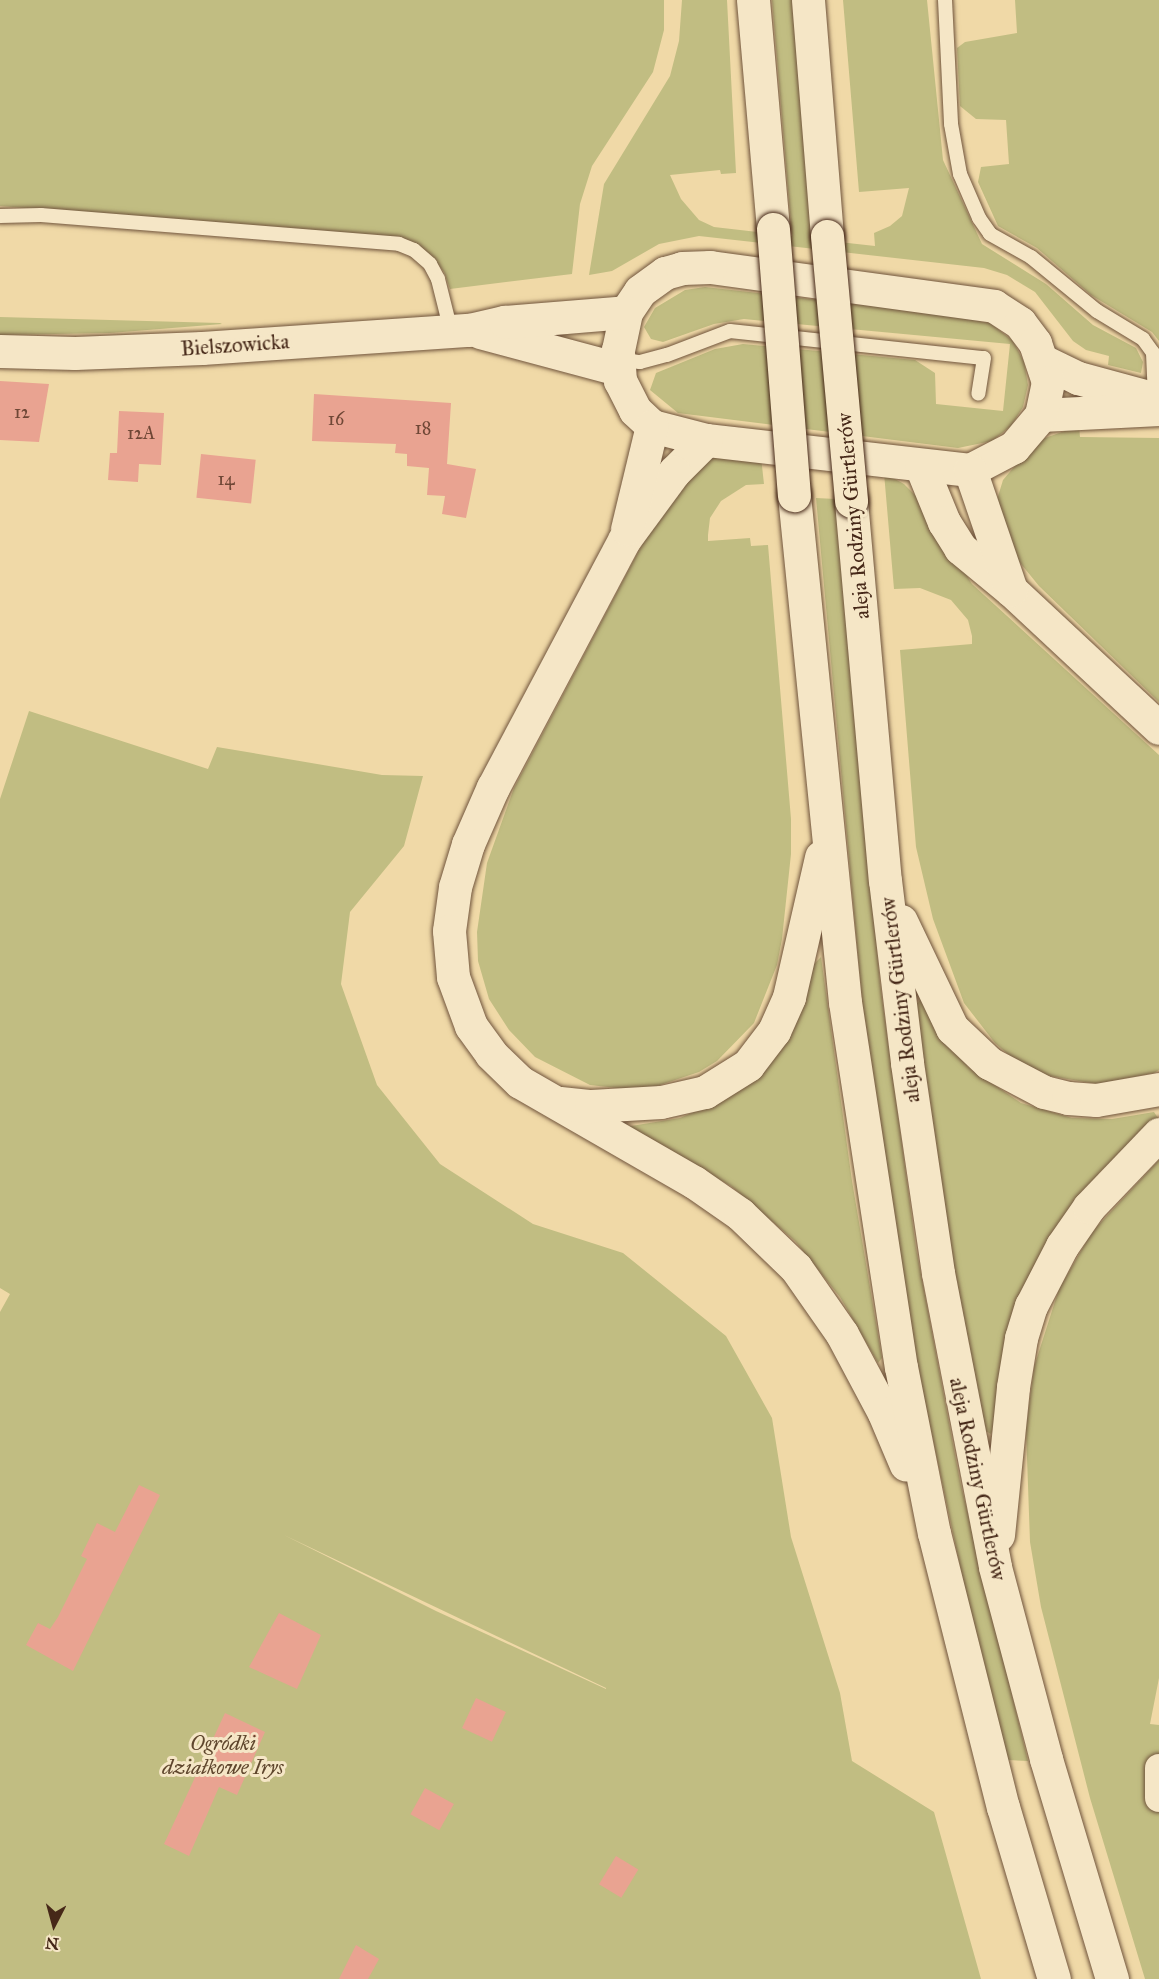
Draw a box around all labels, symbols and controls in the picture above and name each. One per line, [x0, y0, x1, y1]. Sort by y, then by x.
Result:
street label: Bielszowicka [180, 329, 290, 361]
house number: 12 [14, 401, 30, 423]
house number: 16 [328, 408, 344, 430]
street label: aleja Rodziny Gürtlerów [831, 412, 875, 620]
house number: 18 [415, 417, 431, 439]
house number: 12A [127, 422, 155, 444]
house number: 14 [217, 468, 235, 490]
street label: aleja Rodziny Gürtlerów [875, 896, 925, 1104]
street label: aleja Rodziny Gürtlerów [944, 1375, 1012, 1583]
park label: Ogródki działkowe Irys [162, 1730, 284, 1780]
north arrow [24, 1895, 84, 1955]
text: N [44, 1933, 60, 1954]

